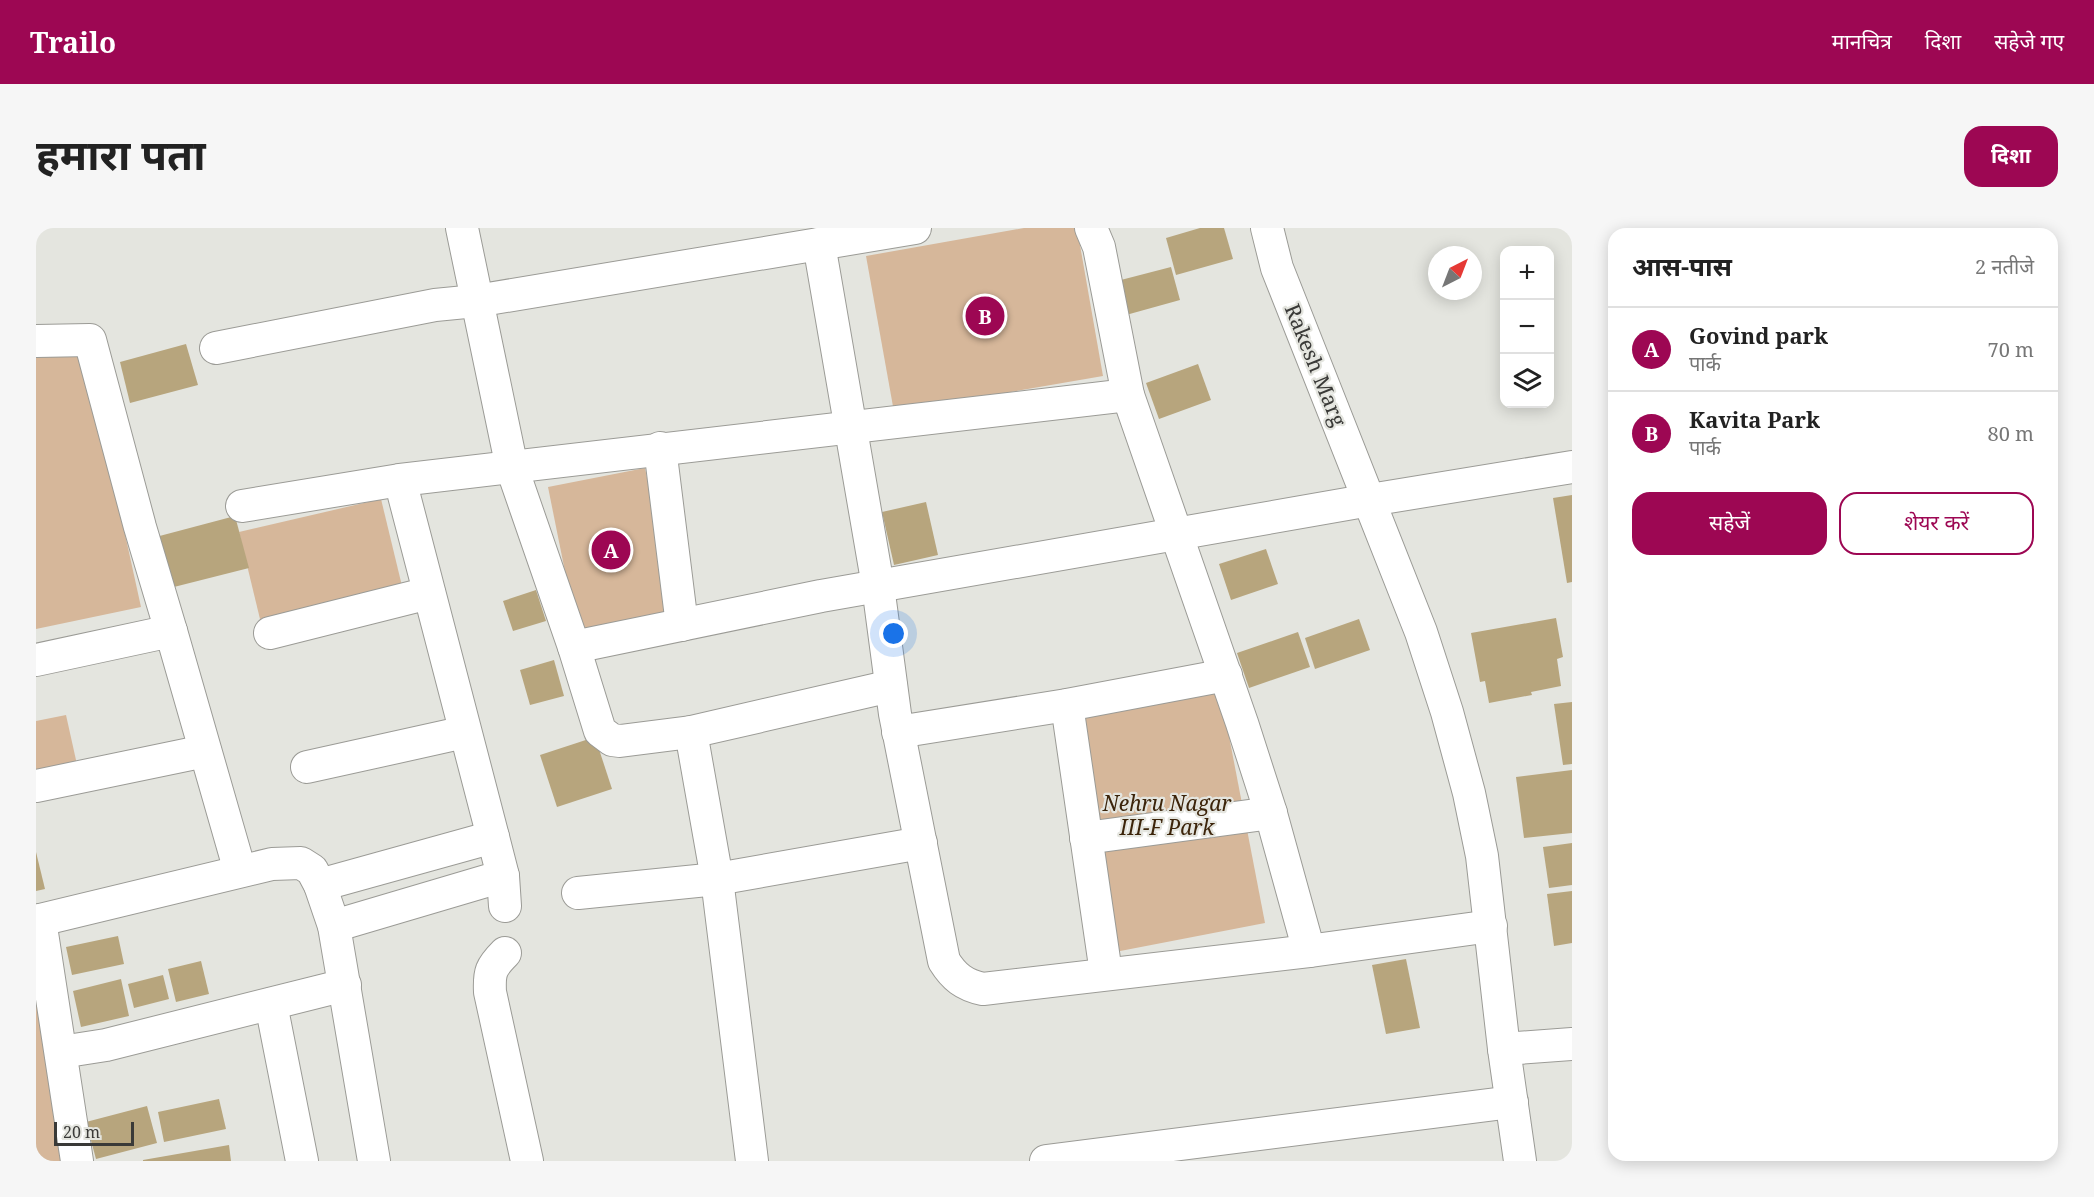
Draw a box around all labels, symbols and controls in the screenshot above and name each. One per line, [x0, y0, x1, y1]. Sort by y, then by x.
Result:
text: Trailo [30, 23, 116, 61]
text: मानचित्र [1832, 27, 1892, 55]
text: दिशा [1925, 27, 1961, 55]
text: सहेजे गए [1994, 27, 2064, 55]
text: हमारा पता [36, 125, 206, 182]
button: दिशा [1964, 126, 2058, 187]
north arrow [1428, 246, 1482, 300]
map controls [1500, 246, 1554, 408]
button: + [1500, 246, 1554, 300]
text: आस-पास [1632, 248, 1732, 284]
text: 2 नतीजे [1975, 253, 2034, 280]
pin: B [966, 294, 1004, 338]
street label: Rakesh Marg [1279, 300, 1354, 431]
button: − [1500, 300, 1554, 354]
text: Govind park [1689, 320, 1828, 350]
text: A [1644, 336, 1659, 363]
text: 70 m [1988, 336, 2034, 363]
text: पार्क [1689, 350, 1721, 377]
button: layers [1500, 354, 1554, 408]
text: Kavita Park [1689, 404, 1820, 434]
text: B [1645, 420, 1658, 447]
text: 80 m [1988, 420, 2034, 447]
text: पार्क [1689, 434, 1721, 461]
button: सहेजें [1632, 492, 1827, 555]
button: शेयर करें [1839, 492, 2034, 555]
pin: A [592, 528, 630, 572]
your location [879, 619, 908, 648]
park label: Nehru Nagar III-F Park [1102, 789, 1232, 841]
scale bar [54, 1119, 134, 1146]
text: 20 m [63, 1121, 100, 1143]

